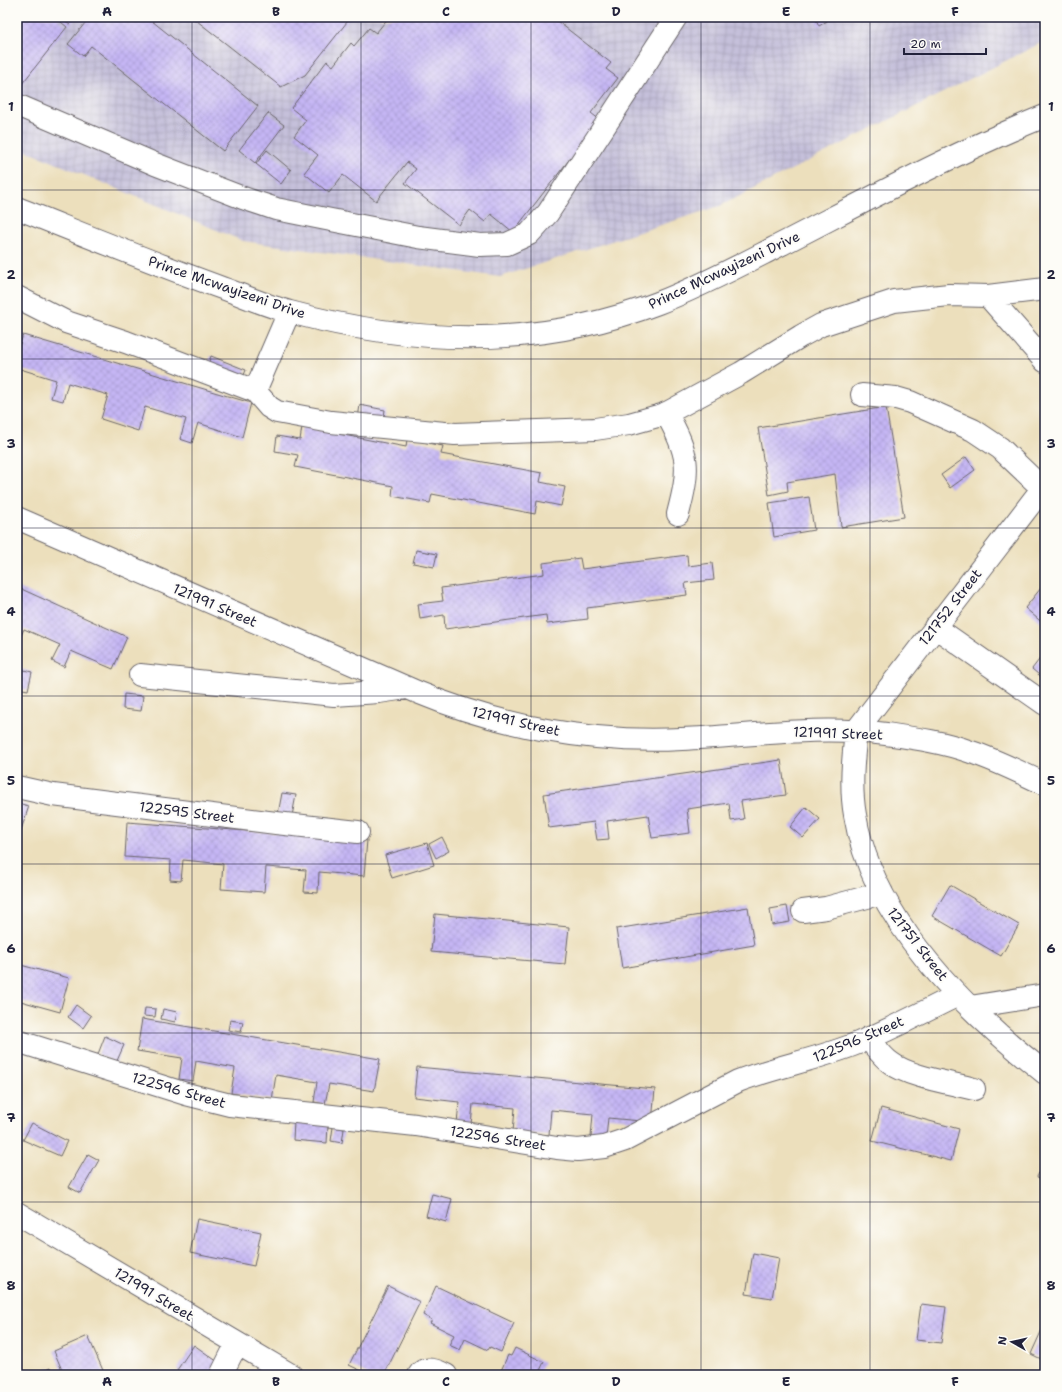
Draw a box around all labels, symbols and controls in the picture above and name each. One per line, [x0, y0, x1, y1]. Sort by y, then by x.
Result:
text: A [102, 3, 112, 20]
text: B [272, 3, 280, 20]
text: C [442, 3, 450, 20]
text: D [611, 3, 621, 20]
text: E [782, 3, 791, 20]
text: F [951, 3, 959, 20]
scale bar [904, 30, 986, 56]
text: 20 m [910, 36, 941, 52]
text: 1 [8, 98, 14, 115]
text: 1 [1048, 98, 1054, 115]
street label: Prince Mcwayizeni Drive [645, 227, 803, 313]
street label: Prince Mcwayizeni Drive [146, 252, 308, 322]
text: 2 [6, 266, 16, 283]
text: 2 [1046, 266, 1056, 283]
text: 3 [6, 435, 16, 452]
text: 3 [1046, 435, 1056, 452]
street label: 121752 Street [915, 565, 985, 649]
street label: 121991 Street [170, 579, 260, 631]
text: 4 [6, 603, 16, 620]
text: 4 [1046, 603, 1056, 620]
street label: 121991 Street [470, 702, 562, 740]
street label: 121991 Street [793, 722, 883, 744]
text: 5 [7, 772, 15, 789]
text: 5 [1047, 772, 1055, 789]
street label: 122595 Street [138, 797, 236, 827]
street label: 121751 Street [884, 904, 952, 984]
text: 6 [6, 940, 16, 957]
text: 6 [1046, 940, 1056, 957]
street label: 122596 Street [810, 1012, 906, 1066]
street label: 122596 Street [130, 1068, 228, 1112]
text: 7 [6, 1109, 16, 1126]
text: 7 [1046, 1109, 1056, 1126]
street label: 122596 Street [449, 1122, 547, 1154]
street label: 121991 Street [111, 1263, 197, 1325]
text: 8 [6, 1277, 16, 1294]
text: 8 [1046, 1277, 1056, 1294]
north arrow [992, 1322, 1032, 1362]
text: N [995, 1335, 1011, 1346]
text: A [102, 1373, 112, 1390]
text: B [272, 1373, 280, 1390]
text: C [442, 1373, 450, 1390]
text: D [611, 1373, 621, 1390]
text: E [782, 1373, 791, 1390]
text: F [951, 1373, 959, 1390]

